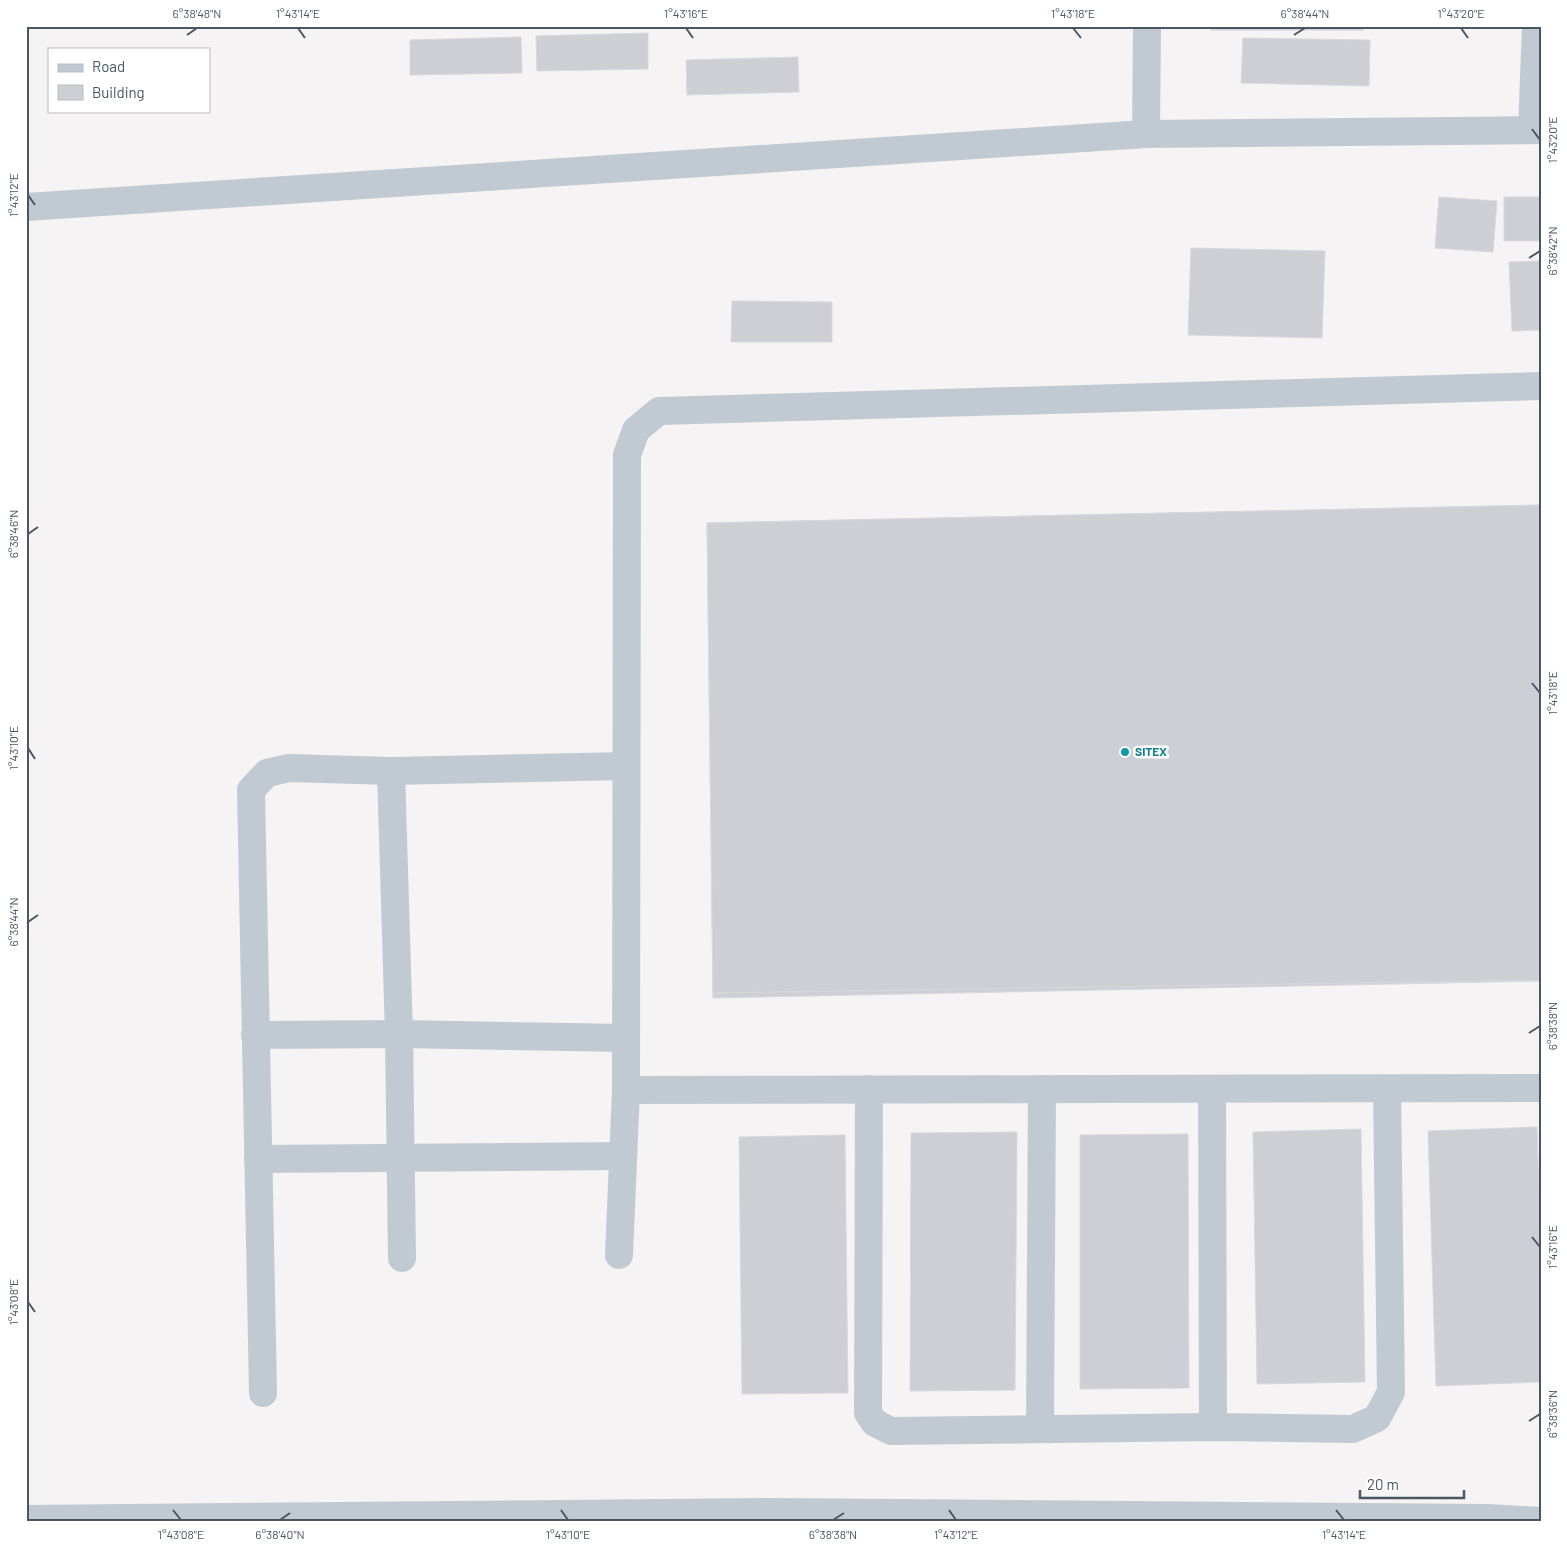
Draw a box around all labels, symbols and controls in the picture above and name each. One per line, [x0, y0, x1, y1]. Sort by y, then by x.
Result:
text: 6°38'48"N [173, 6, 221, 20]
text: 1°43'14"E [276, 6, 320, 20]
text: 1°43'16"E [664, 6, 708, 20]
text: 1°43'18"E [1051, 6, 1095, 20]
text: 6°38'44"N [1281, 6, 1329, 20]
text: 1°43'20"E [1438, 6, 1484, 20]
legend [48, 48, 210, 112]
text: Road [92, 57, 125, 75]
text: Building [92, 83, 145, 101]
text: 1°43'20"E [1545, 117, 1559, 163]
text: 1°43'12"E [6, 173, 20, 217]
text: 6°38'42"N [1545, 227, 1559, 275]
text: 6°38'46"N [6, 510, 20, 558]
text: 1°43'18"E [1545, 671, 1559, 715]
text: 1°43'10"E [6, 726, 20, 770]
place label: SITEX [1135, 744, 1167, 758]
marker: SITEX [1119, 746, 1131, 758]
text: 6°38'44"N [6, 898, 20, 946]
text: 6°38'38"N [1545, 1002, 1559, 1050]
text: 1°43'16"E [1545, 1225, 1559, 1269]
text: 1°43'08"E [6, 1279, 20, 1325]
text: 6°38'36"N [1545, 1390, 1559, 1438]
scale bar [1360, 1468, 1463, 1500]
text: 20 m [1367, 1475, 1399, 1493]
text: 1°43'08"E [158, 1527, 204, 1541]
text: 6°38'40"N [255, 1527, 305, 1541]
text: 1°43'10"E [546, 1527, 590, 1541]
text: 6°38'38"N [809, 1527, 857, 1541]
text: 1°43'12"E [934, 1527, 978, 1541]
text: 1°43'14"E [1322, 1527, 1366, 1541]

